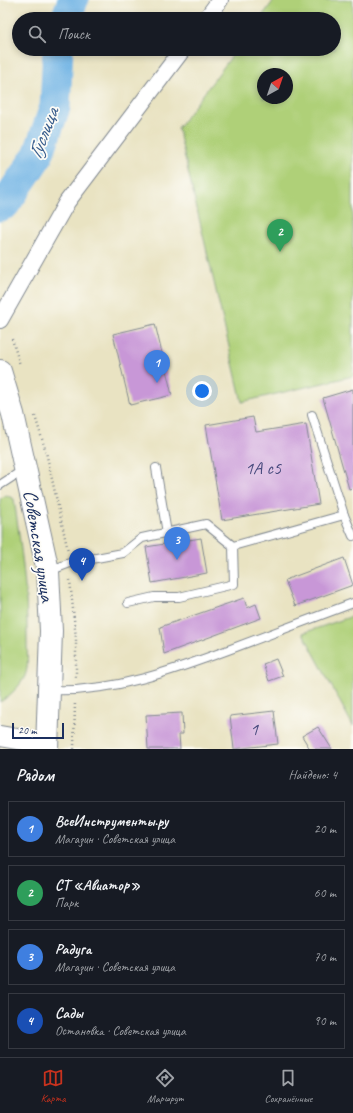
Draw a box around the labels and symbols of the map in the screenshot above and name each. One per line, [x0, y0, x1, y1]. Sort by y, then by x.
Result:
north arrow [257, 68, 293, 104]
water label: Гуслица [22, 102, 65, 162]
pin: 2 [267, 219, 293, 252]
pin: 1 [144, 350, 170, 383]
your location [192, 381, 212, 401]
house number: 1А с5 [245, 457, 282, 479]
street label: Советская улица [18, 488, 60, 605]
pin: 3 [164, 527, 190, 560]
pin: 4 [69, 548, 95, 581]
house number: 1 [250, 718, 259, 740]
scale bar [12, 721, 64, 740]

